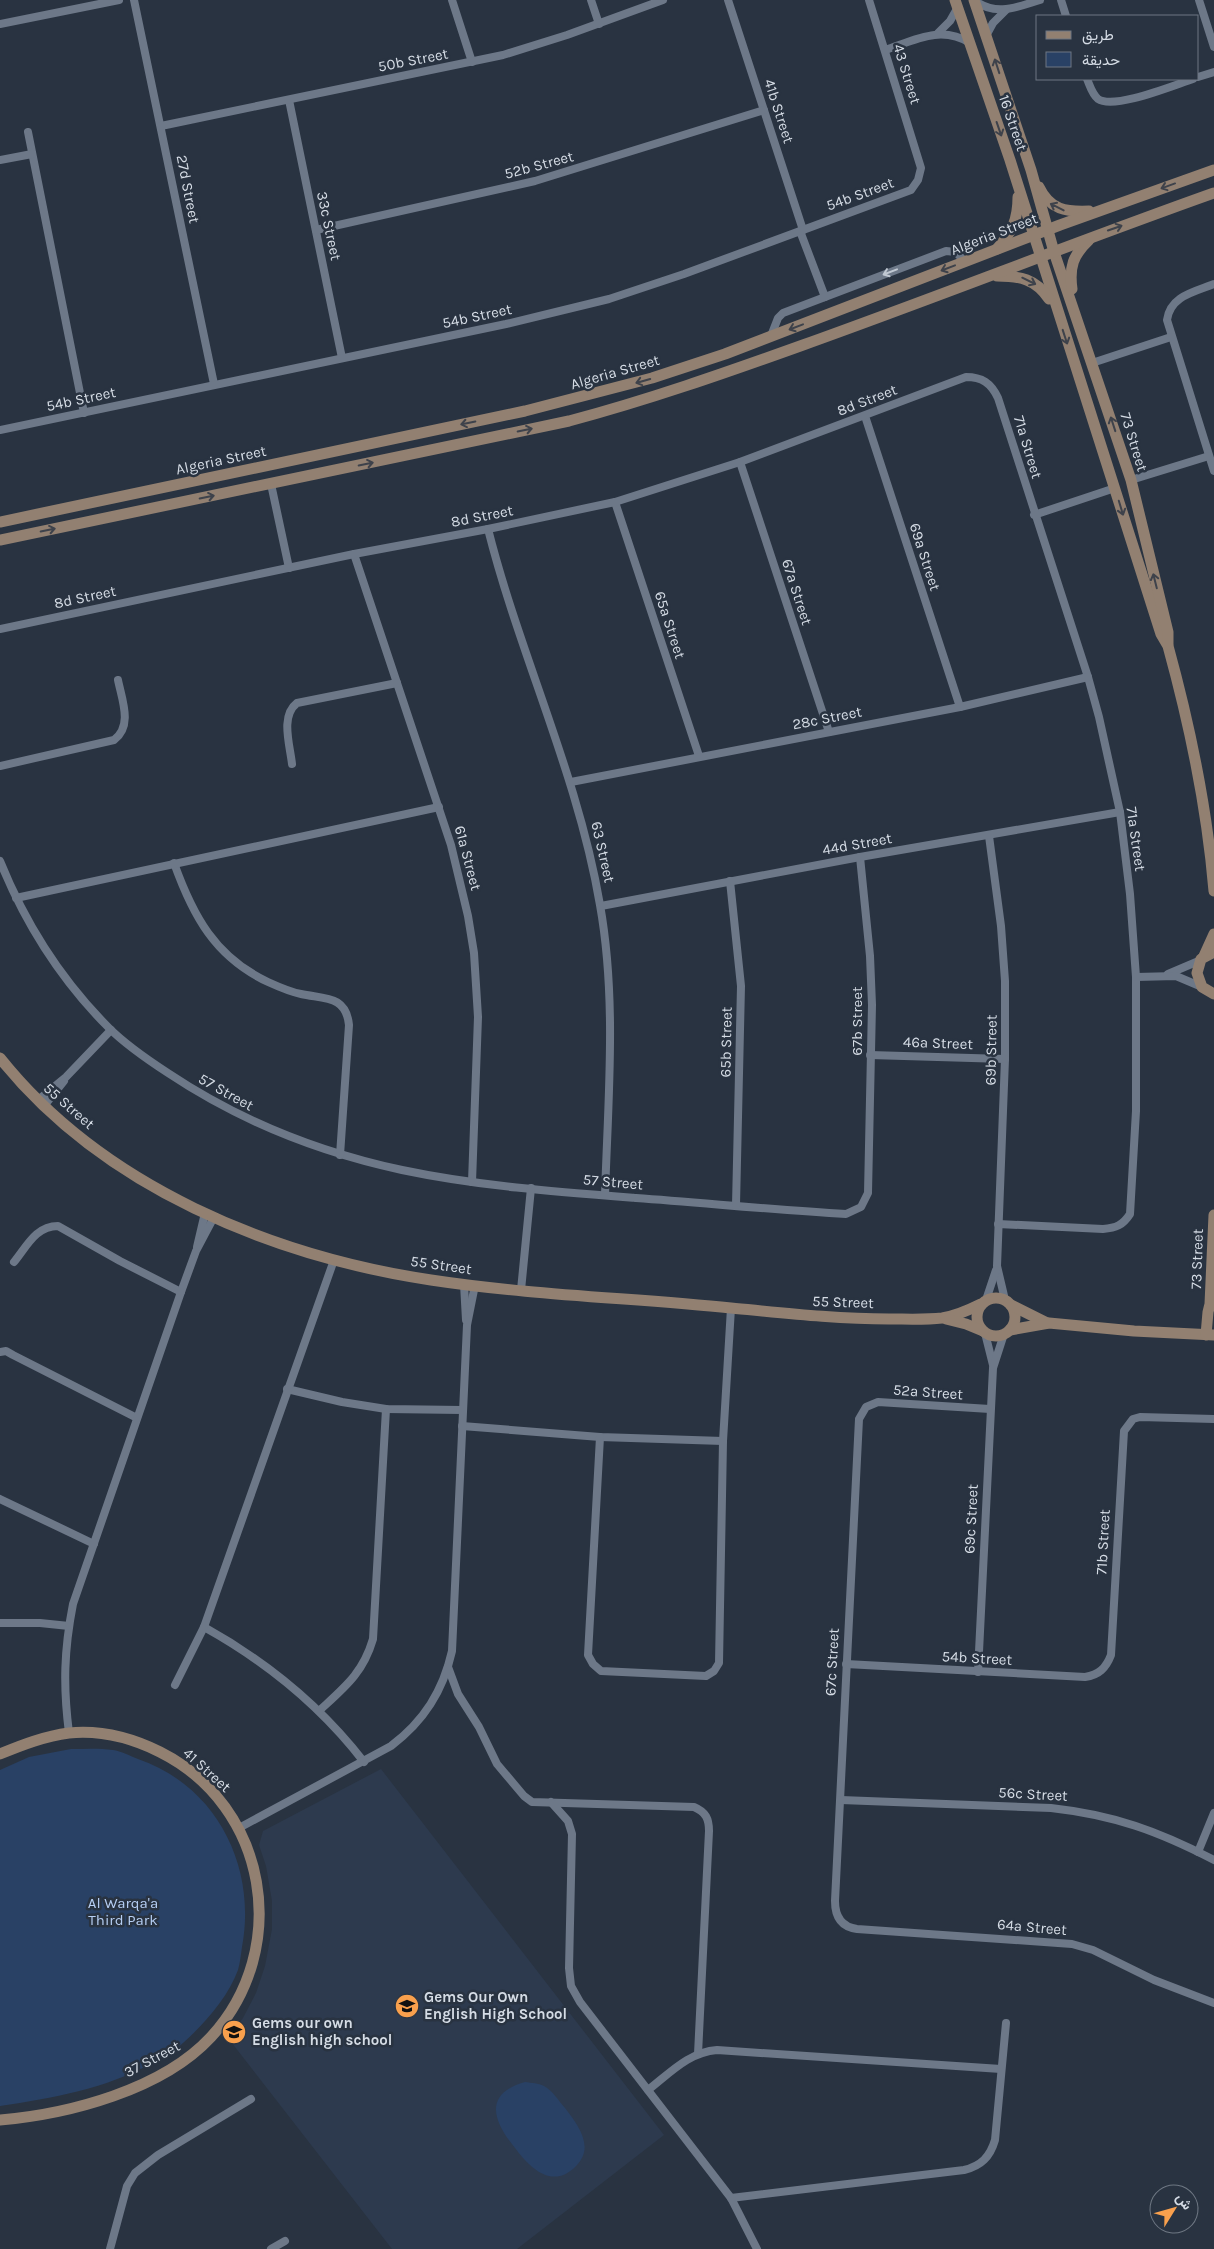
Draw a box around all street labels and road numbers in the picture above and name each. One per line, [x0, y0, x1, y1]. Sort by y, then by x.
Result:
street label: 43 Street [889, 42, 925, 107]
street label: 50b Street [376, 44, 450, 76]
street label: 41b Street [760, 76, 798, 146]
street label: 16 Street [995, 93, 1031, 154]
street label: 52b Street [502, 147, 576, 183]
street label: 27d Street [173, 153, 204, 225]
street label: 54b Street [824, 173, 897, 215]
street label: 33c Street [313, 190, 345, 263]
street label: Algeria Street [948, 209, 1040, 259]
street label: 54b Street [441, 300, 514, 332]
street label: Algeria Street [568, 351, 662, 393]
street label: 8d Street [834, 380, 900, 420]
street label: 54b Street [45, 383, 118, 415]
street label: 73 Street [1117, 410, 1152, 474]
street label: 71a Street [1010, 413, 1046, 481]
street label: Algeria Street [174, 442, 268, 478]
street label: 8d Street [449, 501, 515, 531]
street label: 69a Street [906, 521, 945, 594]
street label: 67a Street [778, 557, 816, 628]
street label: 8d Street [52, 582, 118, 612]
street label: 65a Street [651, 589, 689, 661]
street label: 28c Street [791, 702, 864, 734]
street label: 71a Street [1123, 806, 1149, 873]
street label: 63 Street [587, 820, 619, 885]
street label: 61a Street [451, 824, 485, 893]
street label: 44d Street [821, 829, 894, 859]
street label: 67b Street [848, 986, 866, 1056]
street label: 65b Street [716, 1006, 736, 1077]
street label: 69b Street [981, 1014, 1001, 1086]
street label: 46a Street [903, 1033, 974, 1053]
street label: 57 Street [195, 1070, 257, 1115]
street label: 55 Street [40, 1079, 98, 1133]
street label: 57 Street [582, 1170, 644, 1194]
street label: 73 Street [1187, 1228, 1207, 1290]
street label: 55 Street [409, 1252, 473, 1278]
street label: 55 Street [812, 1292, 874, 1312]
street label: 52a Street [892, 1381, 964, 1403]
street label: 69c Street [960, 1483, 982, 1554]
street label: 71b Street [1092, 1508, 1114, 1575]
street label: 67c Street [821, 1627, 843, 1696]
street label: 54b Street [941, 1647, 1013, 1669]
street label: 41 Street [179, 1744, 235, 1796]
street label: 56c Street [998, 1783, 1069, 1805]
street label: 64a Street [996, 1915, 1068, 1939]
street label: 37 Street [121, 2037, 183, 2081]

